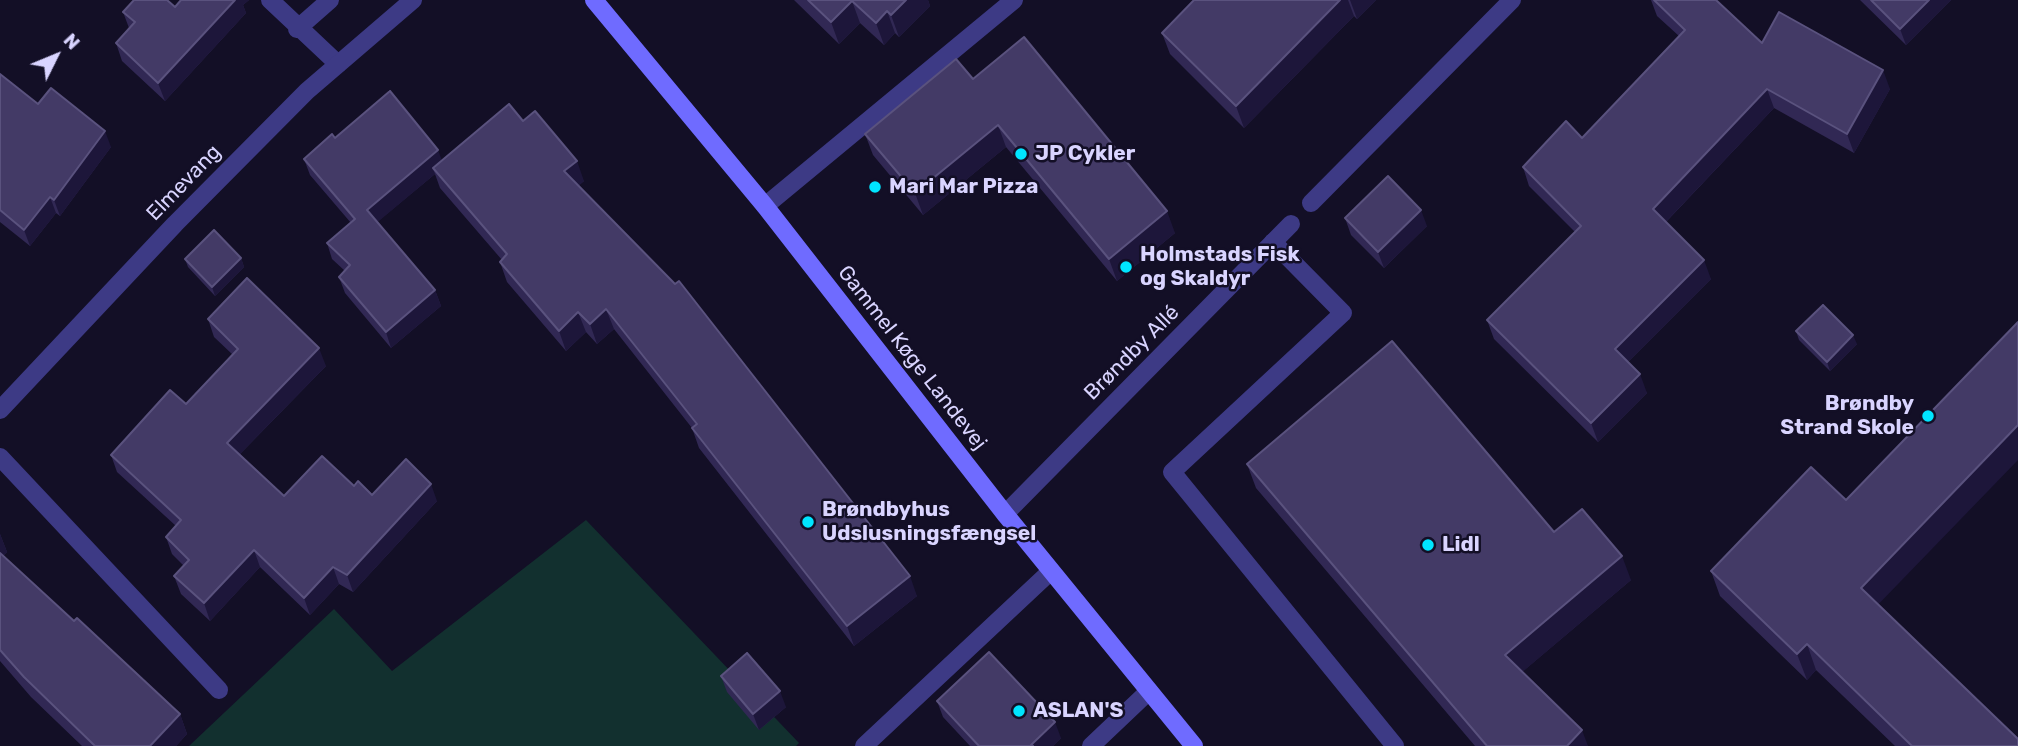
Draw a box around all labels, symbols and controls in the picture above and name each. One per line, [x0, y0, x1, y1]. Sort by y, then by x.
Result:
north arrow [21, 21, 91, 91]
text: N [59, 28, 85, 54]
street label: Elmevang [142, 140, 226, 226]
place label: JP Cykler [1035, 141, 1135, 167]
marker: JP Cykler [1013, 146, 1029, 162]
place label: Mari Mar Pizza [889, 174, 1038, 200]
marker: Mari Mar Pizza [867, 179, 883, 195]
place label: Holmstads Fisk og Skaldyr [1140, 242, 1300, 292]
marker: Holmstads Fisk og Skaldyr [1118, 259, 1134, 275]
street label: Gammel Køge Landevej [832, 261, 992, 455]
street label: Brøndby Allé [1079, 300, 1185, 406]
place label: Brøndby Strand Skole [1780, 391, 1914, 441]
marker: Brøndby Strand Skole [1920, 408, 1936, 424]
place label: Brøndbyhus Udslusningsfængsel [822, 497, 1036, 547]
marker: Brøndbyhus Udslusningsfængsel [800, 514, 816, 530]
place label: Lidl [1442, 532, 1480, 558]
marker: Lidl [1420, 537, 1436, 553]
place label: ASLAN'S [1033, 698, 1123, 724]
marker: ASLAN'S [1011, 703, 1027, 719]

